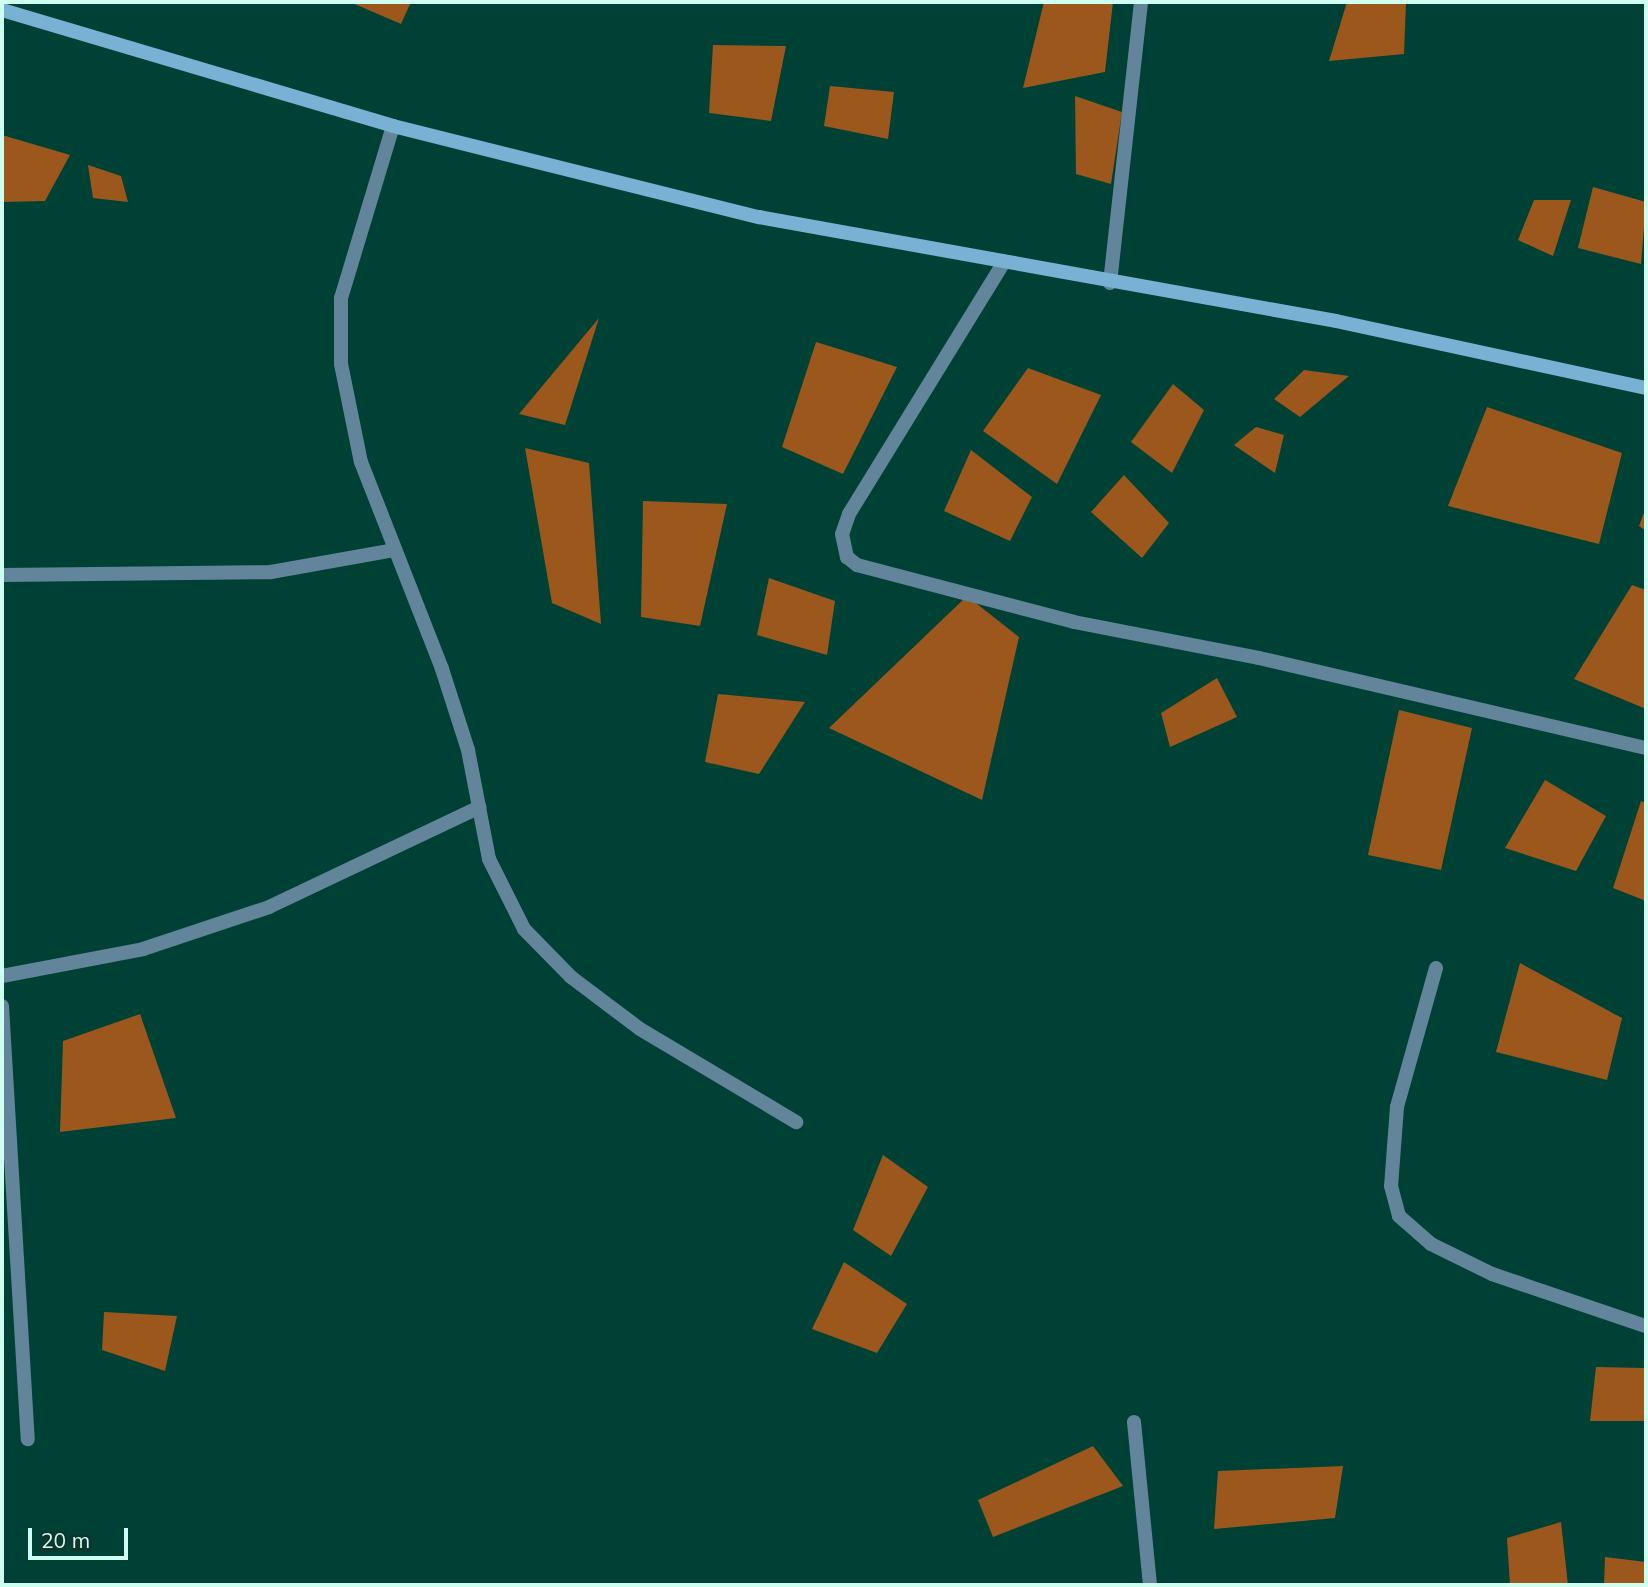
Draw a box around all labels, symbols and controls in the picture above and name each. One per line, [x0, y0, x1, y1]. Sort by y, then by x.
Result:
scale bar [32, 1514, 131, 1558]
text: 20 m [41, 1527, 90, 1553]

